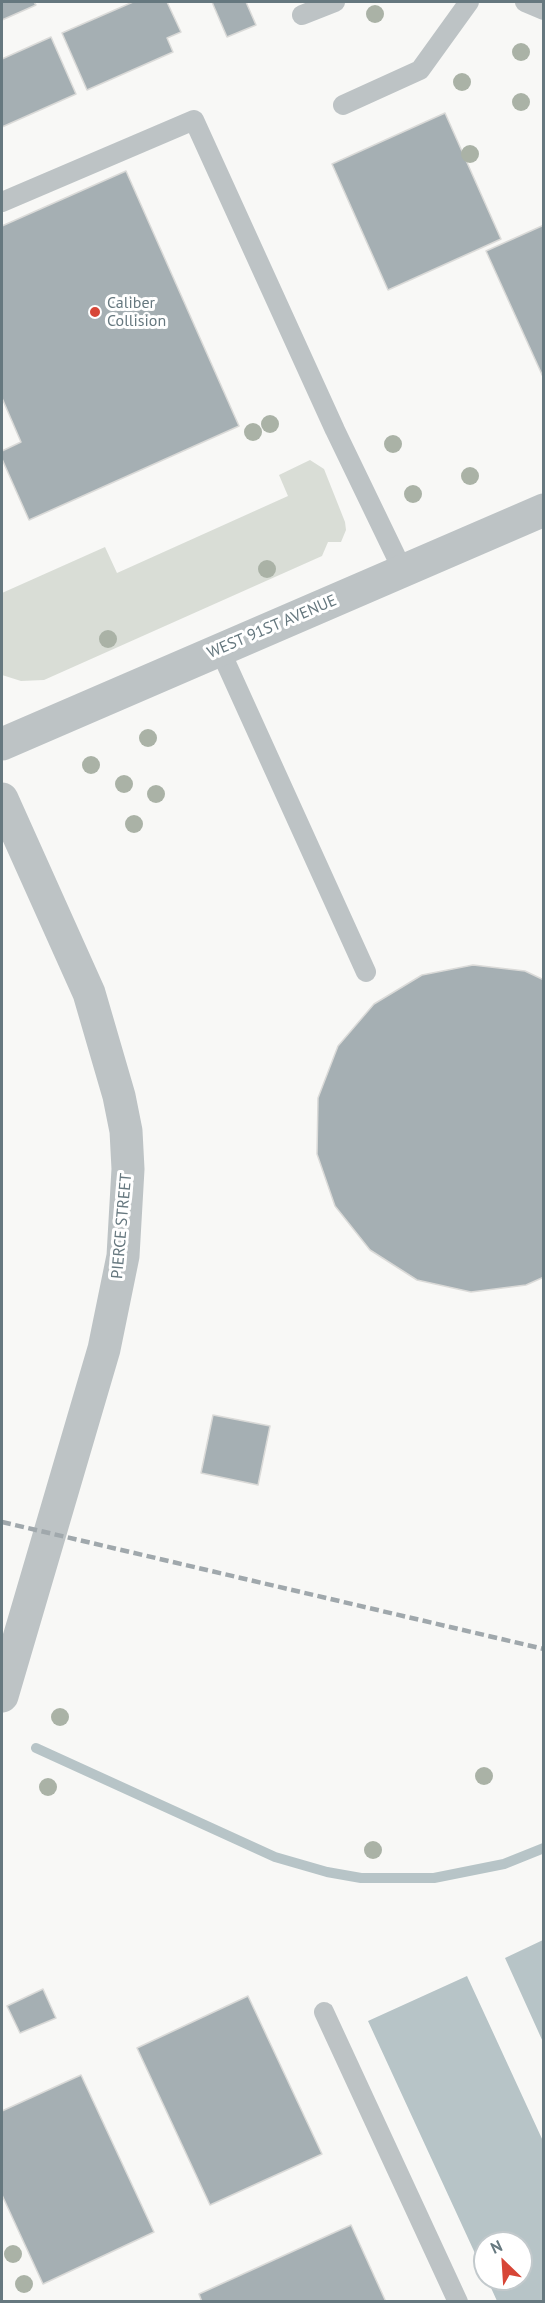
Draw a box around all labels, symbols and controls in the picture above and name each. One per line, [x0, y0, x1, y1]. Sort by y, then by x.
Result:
place label: Caliber Collision [107, 293, 166, 331]
marker: Caliber Collision [88, 305, 102, 319]
street label: WEST 91ST AVENUE [204, 591, 340, 663]
street label: PIERCE STREET [108, 1172, 136, 1280]
north arrow [473, 2231, 533, 2291]
text: N [487, 2235, 505, 2258]

